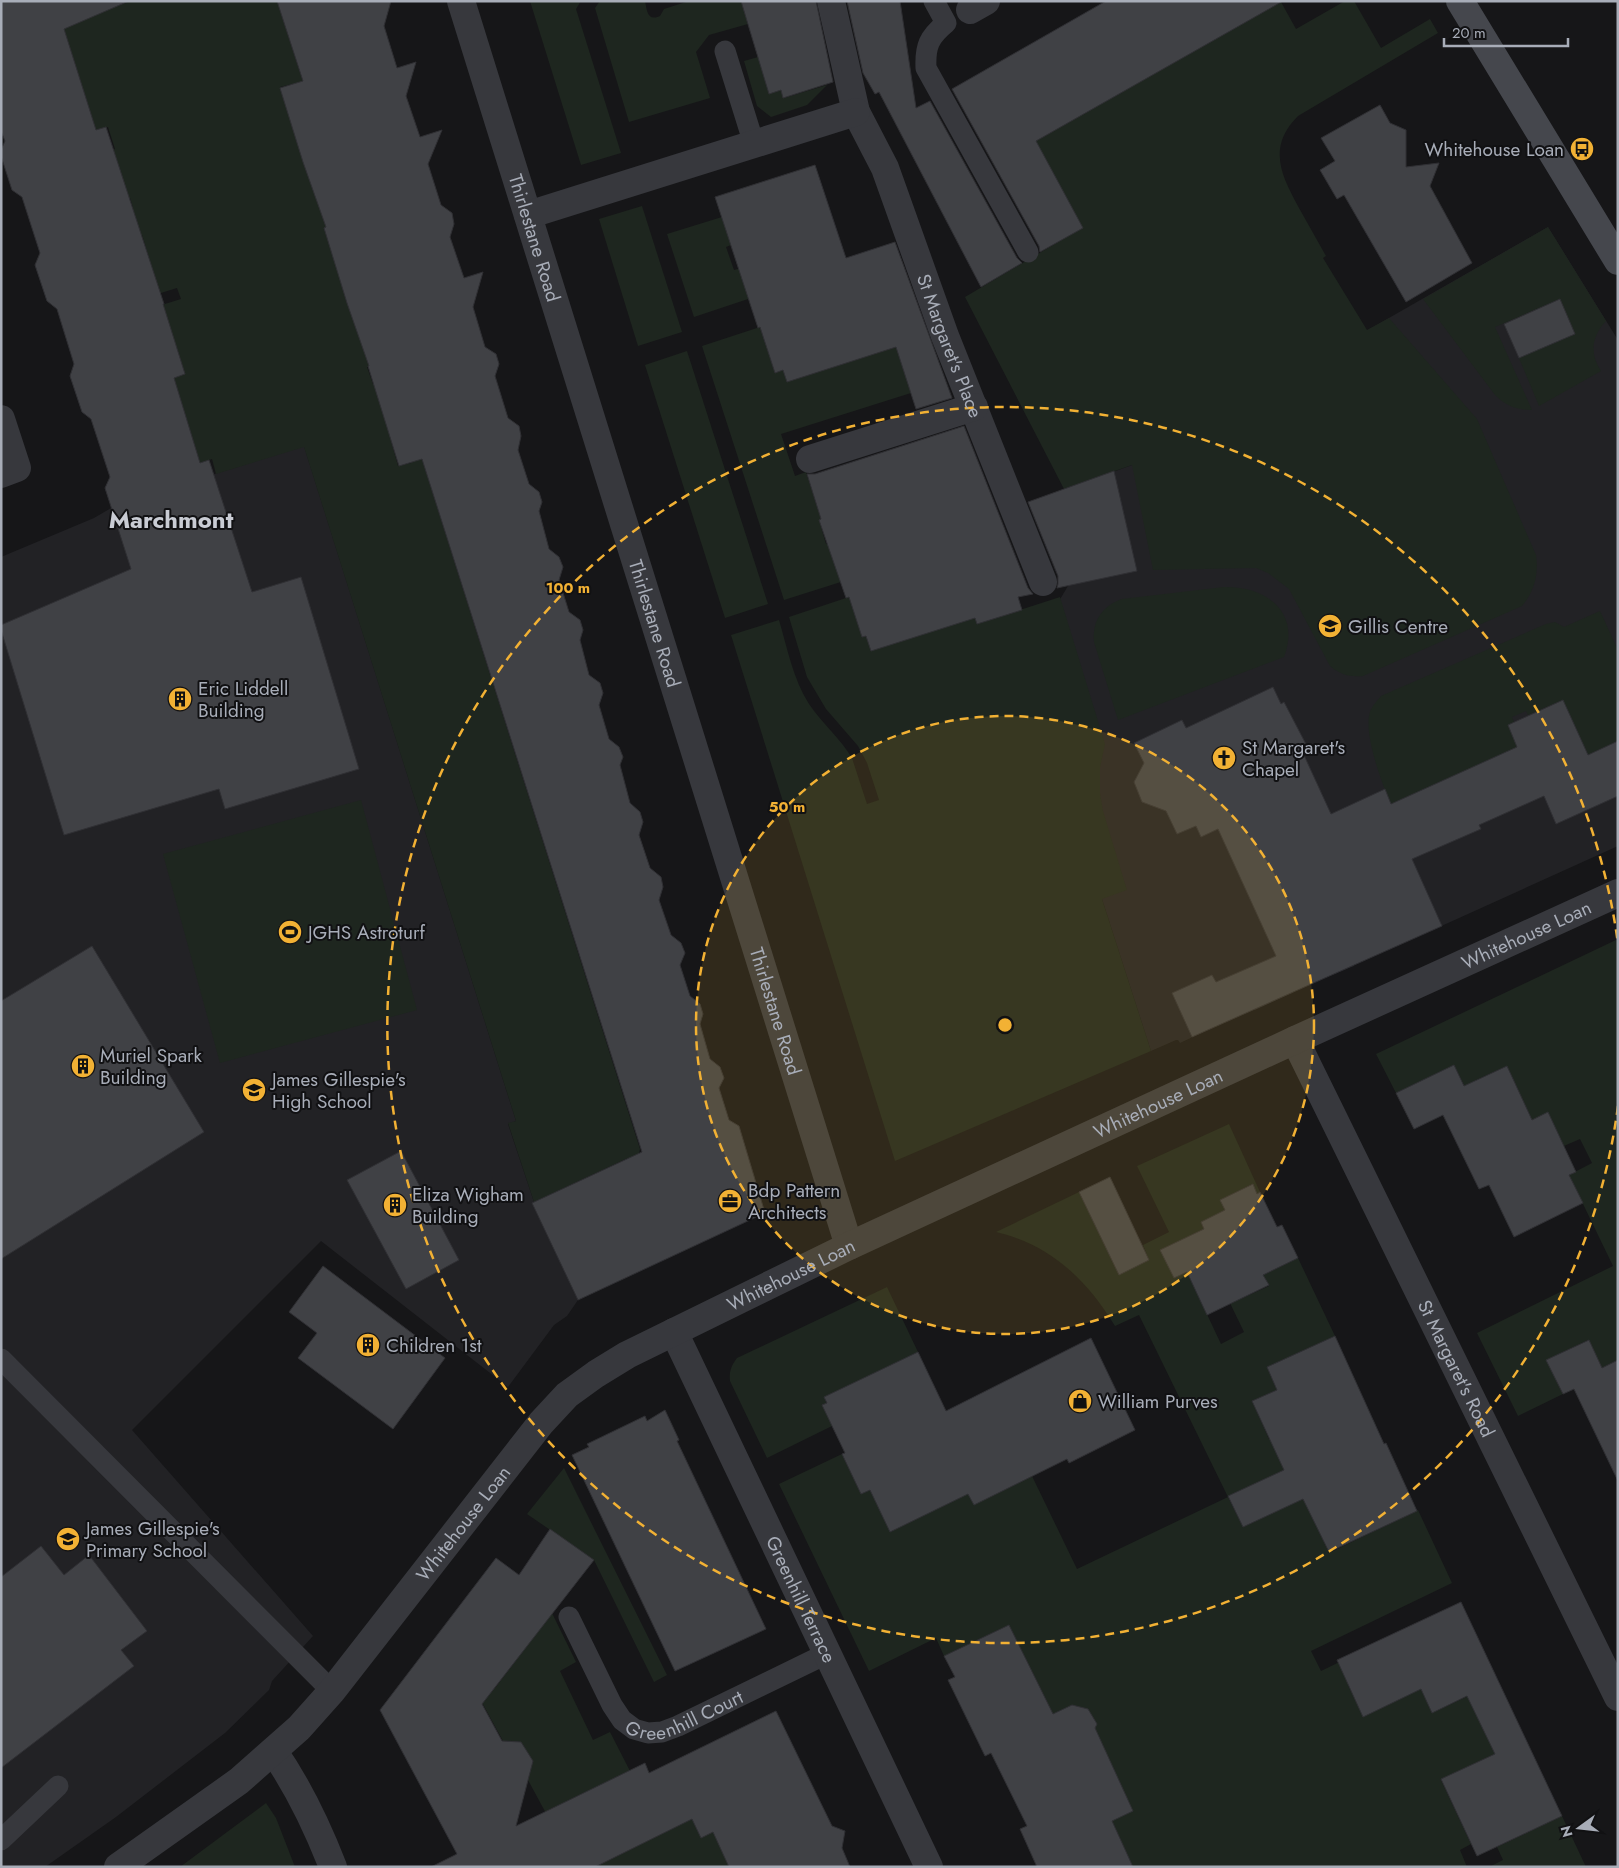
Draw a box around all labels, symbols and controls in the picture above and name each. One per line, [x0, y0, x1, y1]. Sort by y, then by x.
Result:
scale bar [1444, 15, 1568, 47]
text: 20 m [1452, 22, 1486, 44]
place label: Whitehouse Loan [1424, 136, 1564, 163]
bus stop icon: Whitehouse Loan [1569, 136, 1595, 162]
street label: Thirlestane Road [502, 171, 567, 305]
street label: St Margaret's Place [910, 270, 989, 422]
district label: Marchmont [109, 502, 234, 537]
street label: Thirlestane Road [622, 556, 687, 691]
text: 100 m [546, 577, 590, 599]
school or university icon: Gillis Centre [1317, 613, 1343, 639]
place label: Gillis Centre [1348, 613, 1448, 640]
place label: Eric Liddell Building [198, 675, 288, 724]
building icon: Eric Liddell Building [167, 686, 193, 712]
place label: St Margaret's Chapel [1242, 734, 1345, 783]
church icon: St Margaret's Chapel [1211, 745, 1237, 771]
text: 50 m [769, 796, 805, 818]
street label: Whitehouse Loan [1457, 894, 1596, 976]
sports icon: JGHS Astroturf [277, 919, 303, 945]
place label: JGHS Astroturf [305, 919, 425, 946]
street label: Thirlestane Road [743, 944, 808, 1078]
centre of rings [996, 1016, 1014, 1034]
place label: Muriel Spark Building [100, 1042, 203, 1091]
building icon: Muriel Spark Building [70, 1053, 96, 1079]
street label: Whitehouse Loan [1089, 1062, 1227, 1145]
place label: James Gillespie's High School [269, 1066, 406, 1115]
school or university icon: James Gillespie's High School [241, 1077, 267, 1103]
place label: Bdp Pattern Architects [748, 1177, 840, 1226]
place label: Eliza Wigham Building [412, 1181, 524, 1230]
office icon: Bdp Pattern Architects [717, 1188, 743, 1214]
building icon: Eliza Wigham Building [382, 1192, 408, 1218]
street label: Whitehouse Loan [723, 1232, 860, 1318]
street label: St Margaret's Road [1411, 1295, 1501, 1442]
building icon: Children 1st [355, 1332, 381, 1358]
place label: Children 1st [386, 1332, 482, 1359]
shop icon: William Purves [1067, 1388, 1093, 1414]
place label: William Purves [1098, 1388, 1218, 1415]
street label: Whitehouse Loan [410, 1460, 517, 1587]
place label: James Gillespie's Primary School [83, 1515, 220, 1564]
school or university icon: James Gillespie's Primary School [55, 1526, 81, 1552]
street label: Greenhill Terrace [759, 1531, 843, 1668]
street label: Greenhill Court [619, 1683, 748, 1747]
north arrow [1554, 1803, 1604, 1853]
text: N [1555, 1823, 1578, 1839]

